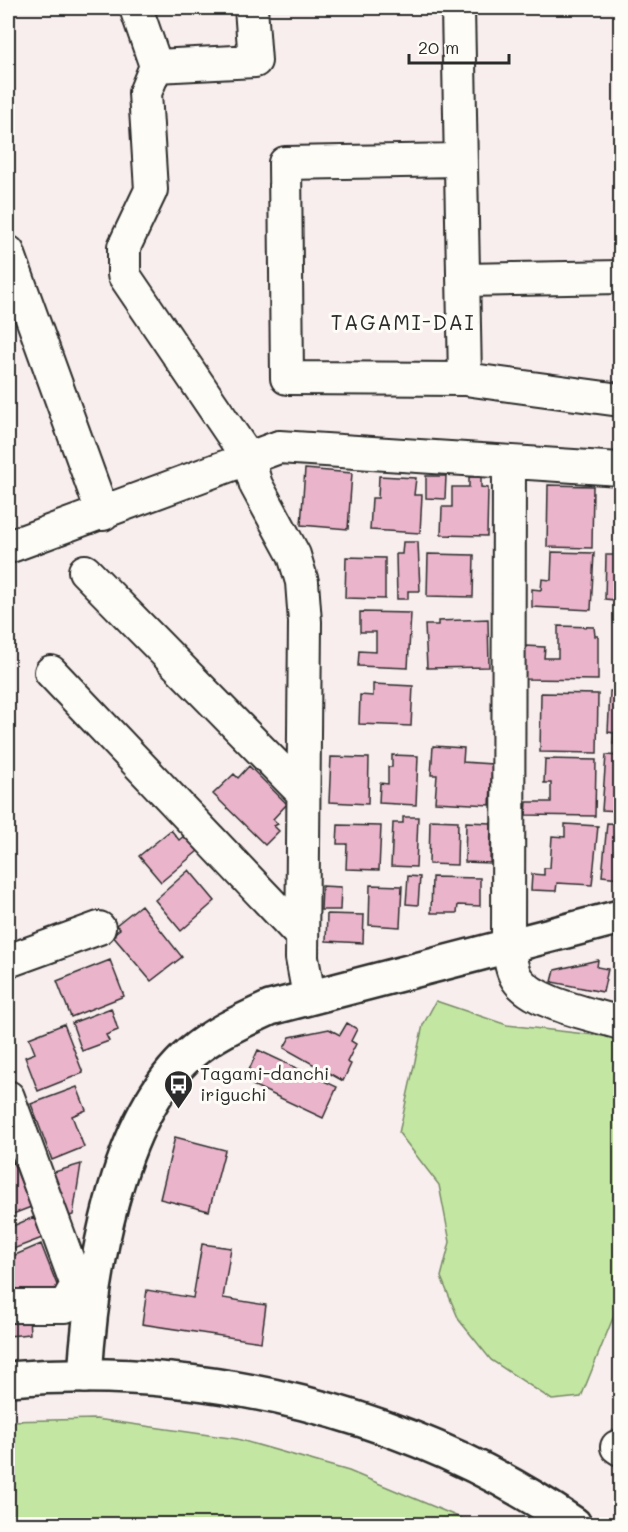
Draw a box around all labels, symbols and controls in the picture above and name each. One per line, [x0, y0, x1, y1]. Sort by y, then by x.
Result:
scale bar [409, 27, 510, 65]
text: 20 m [418, 35, 459, 59]
district label: TAGAMI-DAI [331, 308, 475, 335]
place label: Tagami-danchi iriguchi [200, 1061, 329, 1106]
bus stop icon: Tagami-danchi iriguchi [163, 1068, 195, 1110]

